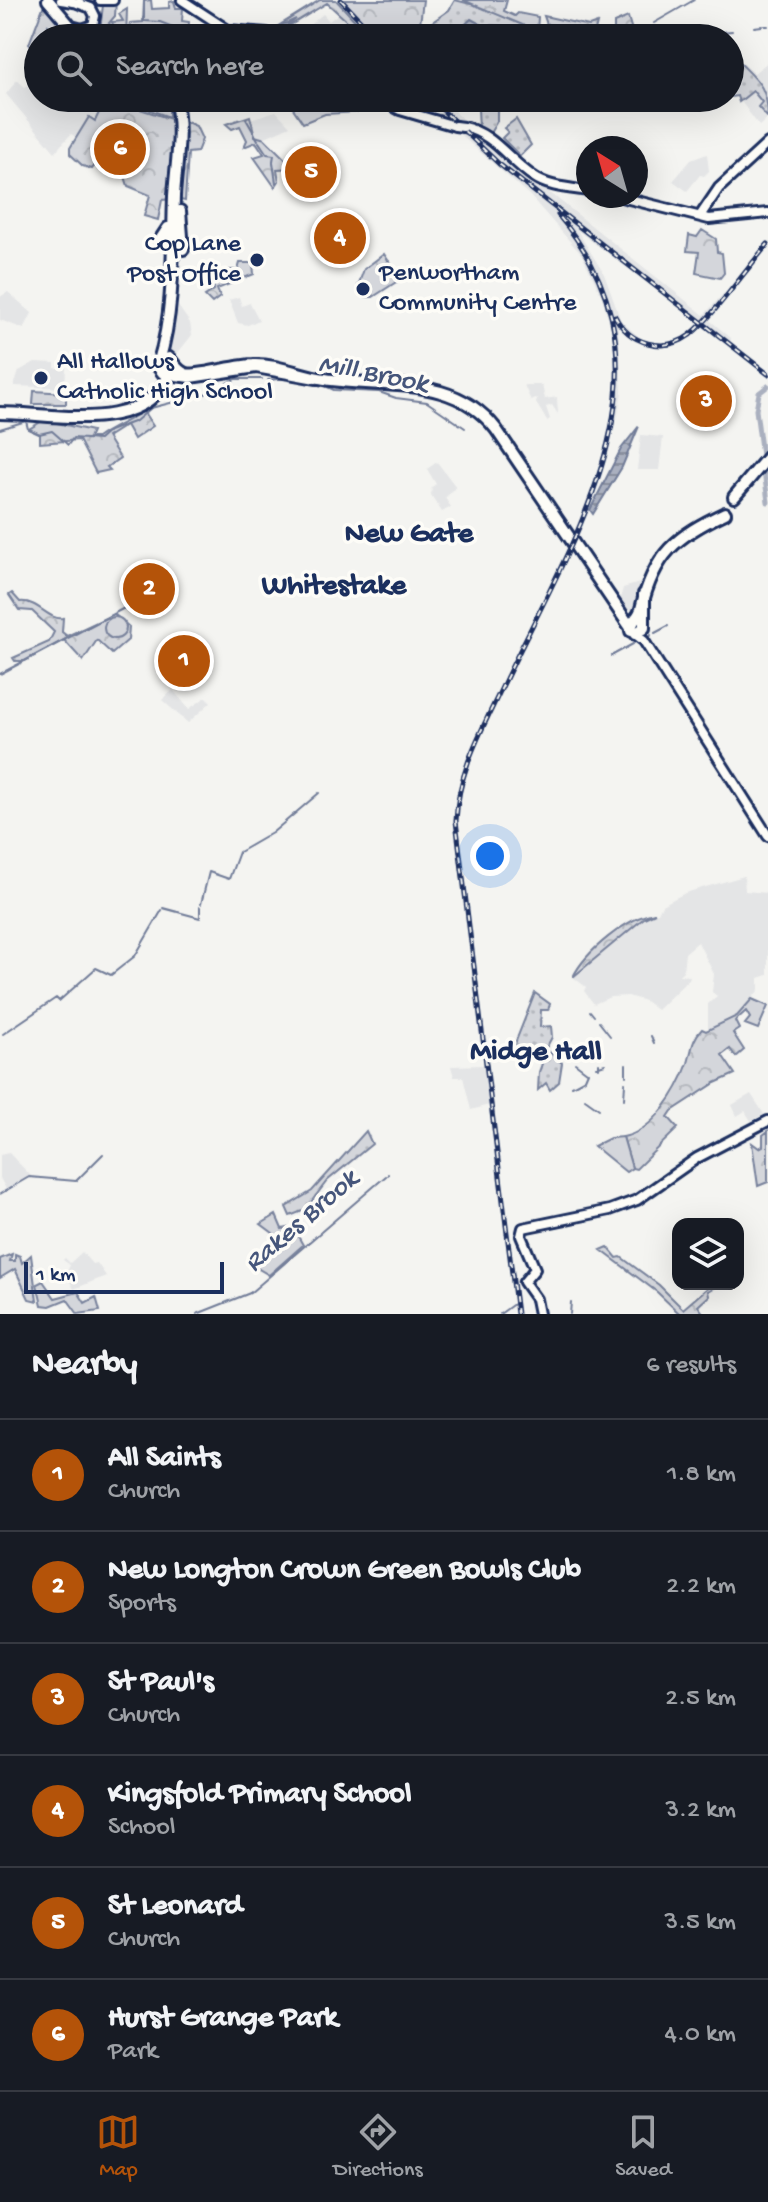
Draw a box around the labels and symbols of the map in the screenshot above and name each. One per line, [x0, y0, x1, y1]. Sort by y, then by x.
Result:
pin: 6 [94, 119, 146, 179]
north arrow [576, 136, 648, 208]
pin: 5 [285, 142, 337, 202]
pin: 4 [314, 208, 366, 268]
place label: Cop Lane Post Office [126, 230, 242, 291]
marker: Cop Lane Post Office [248, 251, 266, 269]
place label: Penwortham Community Centre [378, 259, 577, 320]
marker: Penwortham Community Centre [354, 280, 372, 298]
place label: All Hallows Catholic High School [57, 348, 273, 409]
water label: Mill Brook [316, 348, 433, 402]
marker: All Hallows Catholic High School [32, 369, 50, 387]
pin: 3 [680, 371, 732, 431]
district label: New Gate [345, 518, 475, 553]
pin: 2 [123, 559, 175, 619]
district label: Whitestake [261, 570, 408, 605]
pin: 1 [158, 631, 210, 691]
your location [470, 836, 510, 876]
district label: Midge Hall [470, 1036, 602, 1071]
water label: Rakes Brook [238, 1162, 367, 1280]
scale bar [24, 1258, 224, 1294]

